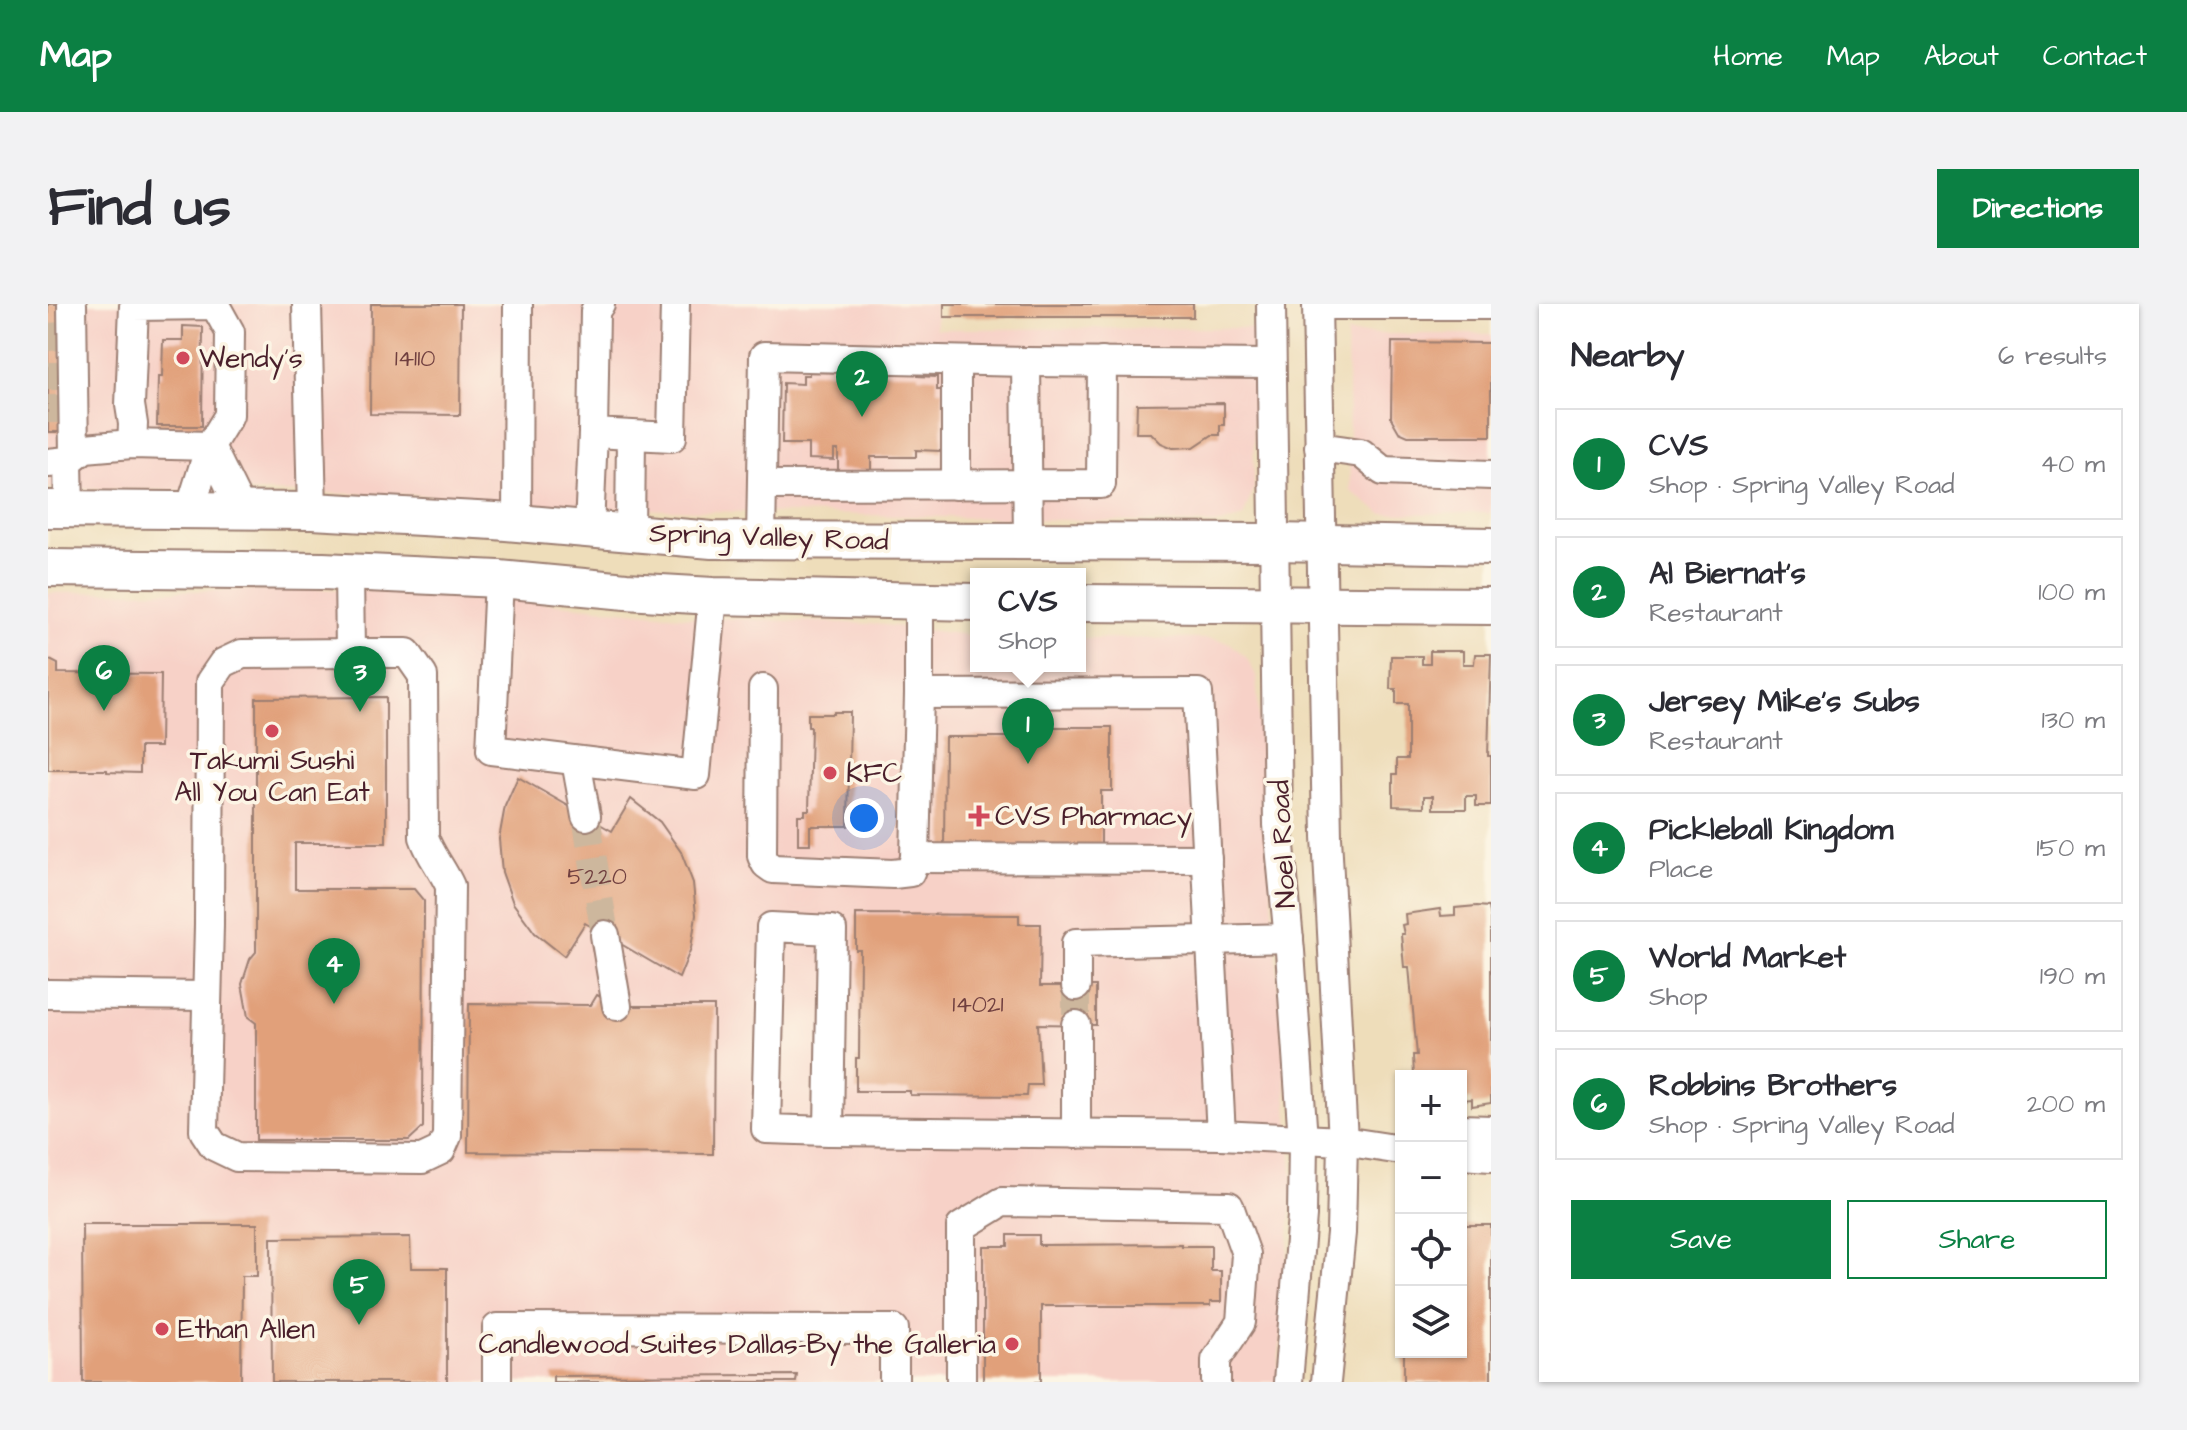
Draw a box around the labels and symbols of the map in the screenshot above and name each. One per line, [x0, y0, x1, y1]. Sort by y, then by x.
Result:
place label: Wendy's [199, 339, 303, 380]
house number: 14110 [395, 342, 435, 376]
marker: Wendy's [174, 349, 192, 367]
pin: 2 [836, 351, 888, 417]
street label: Spring Valley Road [649, 513, 889, 563]
pin: 6 [78, 645, 130, 711]
pin: 3 [334, 646, 386, 712]
pin: 1 [1002, 698, 1054, 764]
marker: Takumi Sushi All You Can Eat [263, 722, 281, 740]
place label: Takumi Sushi All You Can Eat [174, 741, 370, 812]
place label: KFC [846, 754, 902, 793]
marker: KFC [821, 764, 839, 782]
street label: Noel Road [1260, 779, 1306, 909]
place label: CVS Pharmacy [995, 797, 1192, 838]
your location [844, 798, 884, 838]
marker: CVS Pharmacy [970, 807, 988, 825]
house number: 5220 [567, 860, 627, 894]
pin: 4 [308, 938, 360, 1004]
house number: 14021 [952, 988, 1004, 1022]
pin: 5 [333, 1259, 385, 1325]
place label: Ethan Allen [178, 1310, 315, 1349]
marker: Ethan Allen [153, 1320, 171, 1338]
place label: Candlewood Suites Dallas-By the Galleria [478, 1325, 996, 1366]
marker: Candlewood Suites Dallas-By the Galleria [1003, 1335, 1021, 1353]

